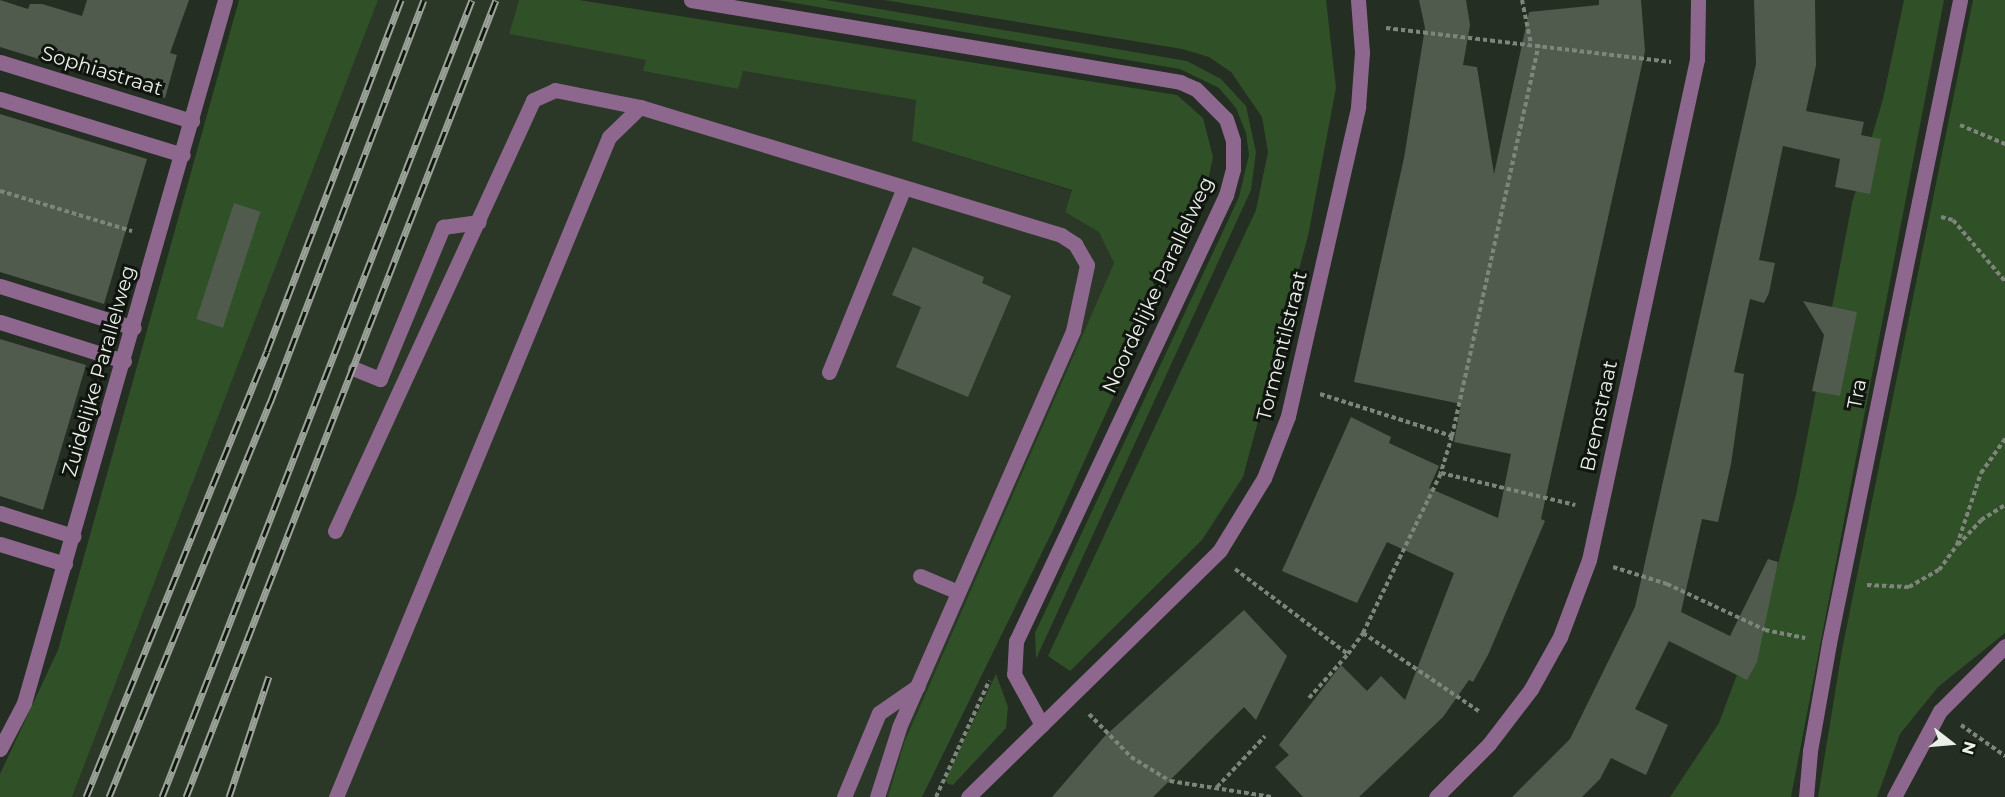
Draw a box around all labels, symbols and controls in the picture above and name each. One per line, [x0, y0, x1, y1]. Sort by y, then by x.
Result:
street label: Sophiastraat [38, 41, 166, 101]
street label: Noordelijke Parallelweg [1097, 173, 1219, 397]
street label: Zuidelijke Parallelweg [57, 263, 141, 479]
street label: Tormentilstraat [1252, 269, 1312, 423]
street label: Bremstraat [1576, 358, 1622, 474]
street label: Tra [1842, 377, 1872, 411]
north arrow [1921, 713, 1981, 773]
text: N [1958, 739, 1980, 757]

